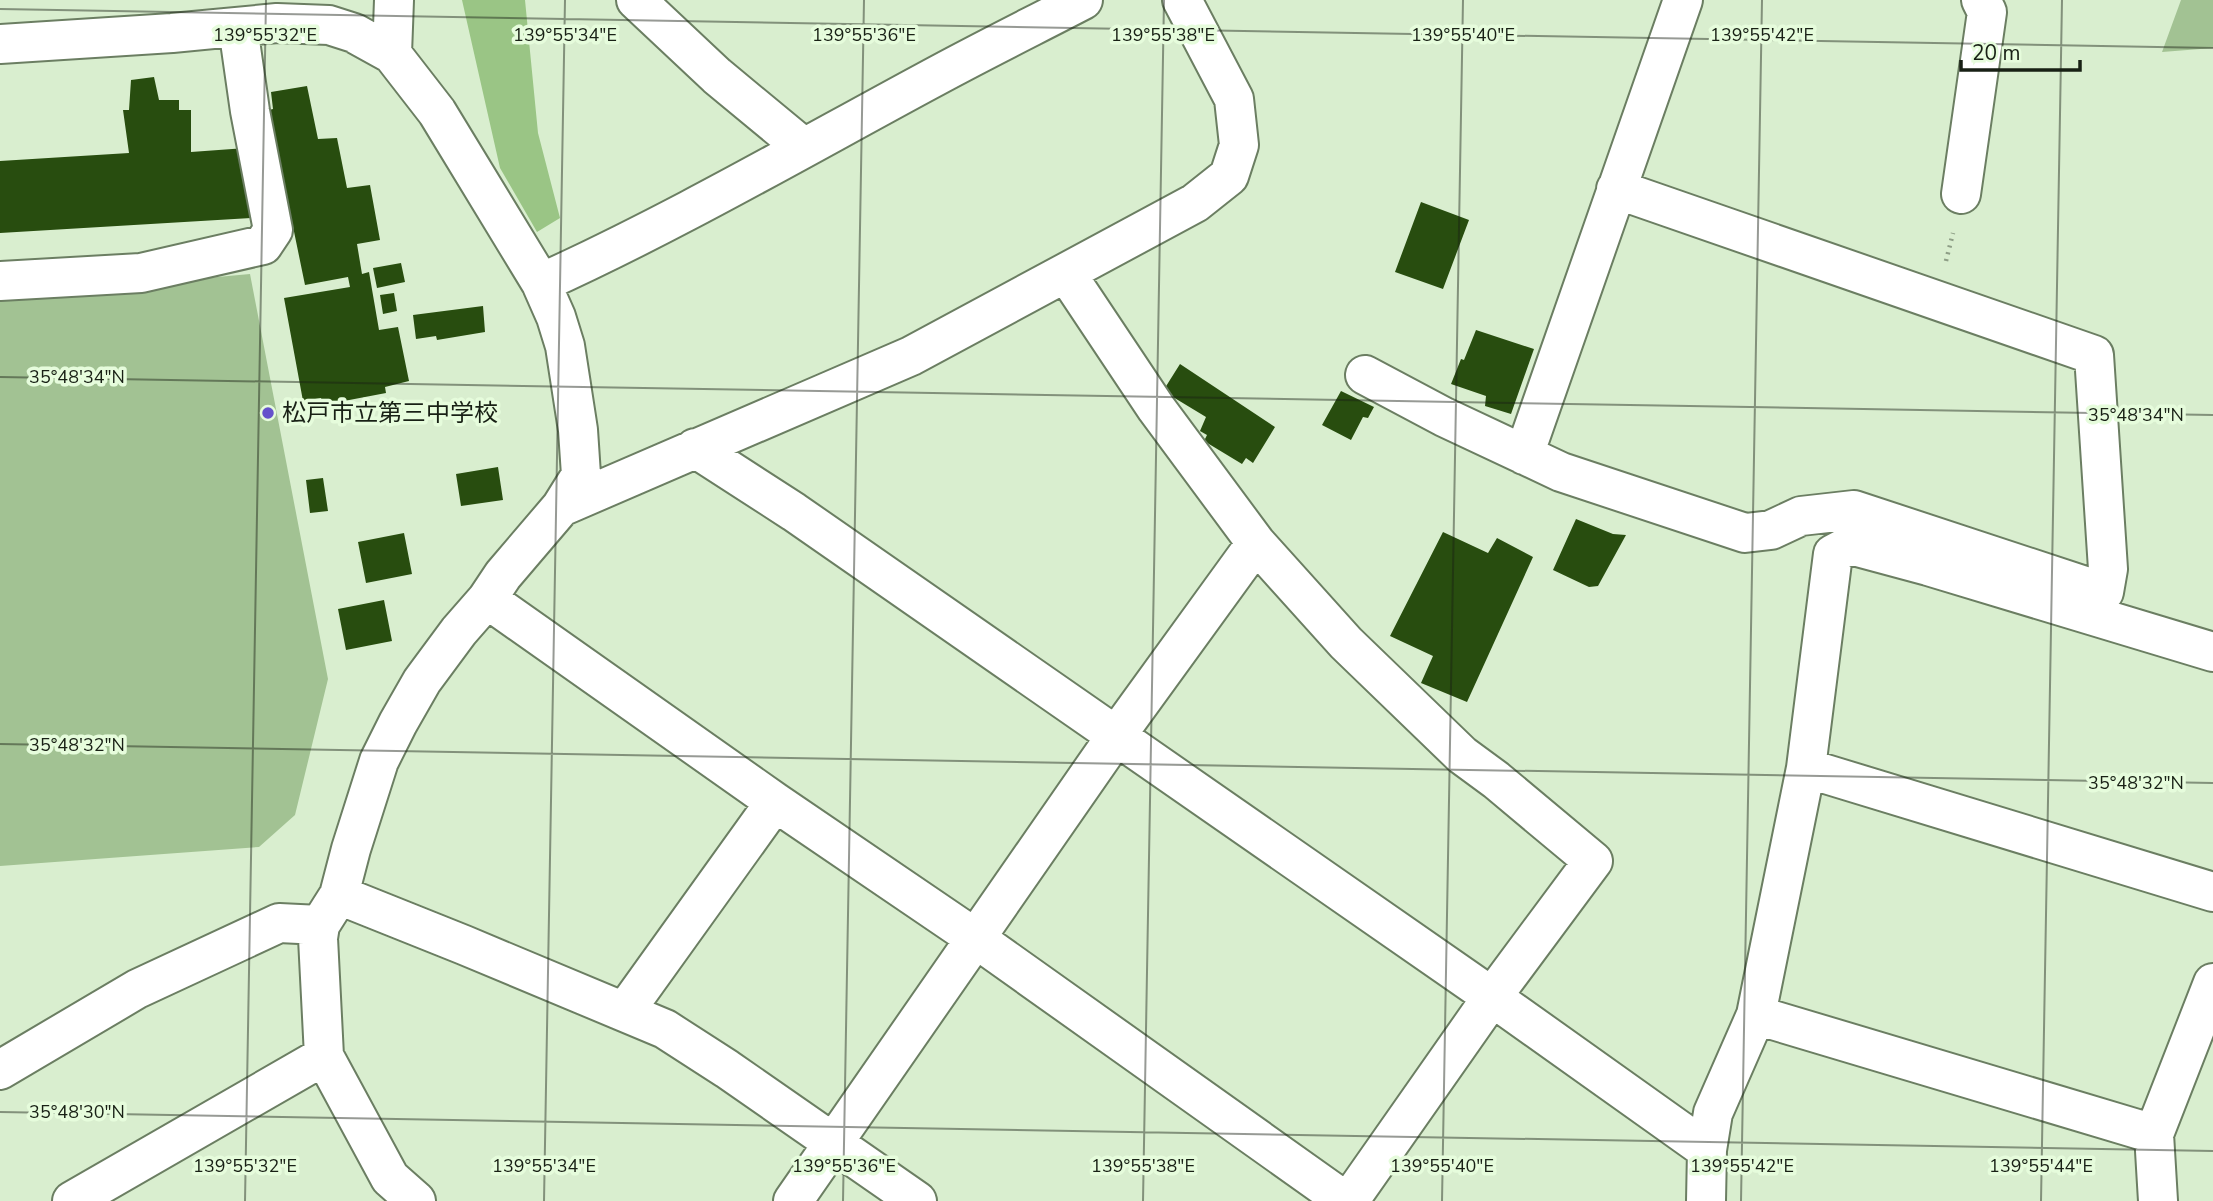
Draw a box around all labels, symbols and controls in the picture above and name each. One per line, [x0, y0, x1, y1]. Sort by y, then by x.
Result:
text: 139°55'32"E [213, 23, 317, 47]
text: 139°55'34"E [513, 23, 617, 47]
text: 139°55'36"E [812, 23, 916, 47]
text: 139°55'38"E [1111, 23, 1215, 47]
text: 139°55'40"E [1411, 23, 1515, 47]
text: 139°55'42"E [1710, 23, 1814, 47]
scale bar [1961, 28, 2080, 72]
text: 20 m [1972, 39, 2021, 67]
text: 35°48'34"N [29, 365, 125, 389]
place label: 松戸市立第三中学校 [282, 397, 498, 429]
text: 35°48'34"N [2088, 403, 2184, 427]
marker: 松戸市立第三中学校 [260, 405, 276, 421]
text: 35°48'32"N [29, 733, 125, 757]
text: 35°48'32"N [2088, 771, 2184, 795]
text: 35°48'30"N [29, 1100, 125, 1124]
text: 139°55'32"E [193, 1154, 297, 1178]
text: 139°55'34"E [492, 1154, 596, 1178]
text: 139°55'36"E [792, 1154, 896, 1178]
text: 139°55'38"E [1091, 1154, 1195, 1178]
text: 139°55'40"E [1390, 1154, 1494, 1178]
text: 139°55'42"E [1690, 1154, 1794, 1178]
text: 139°55'44"E [1989, 1154, 2093, 1178]

